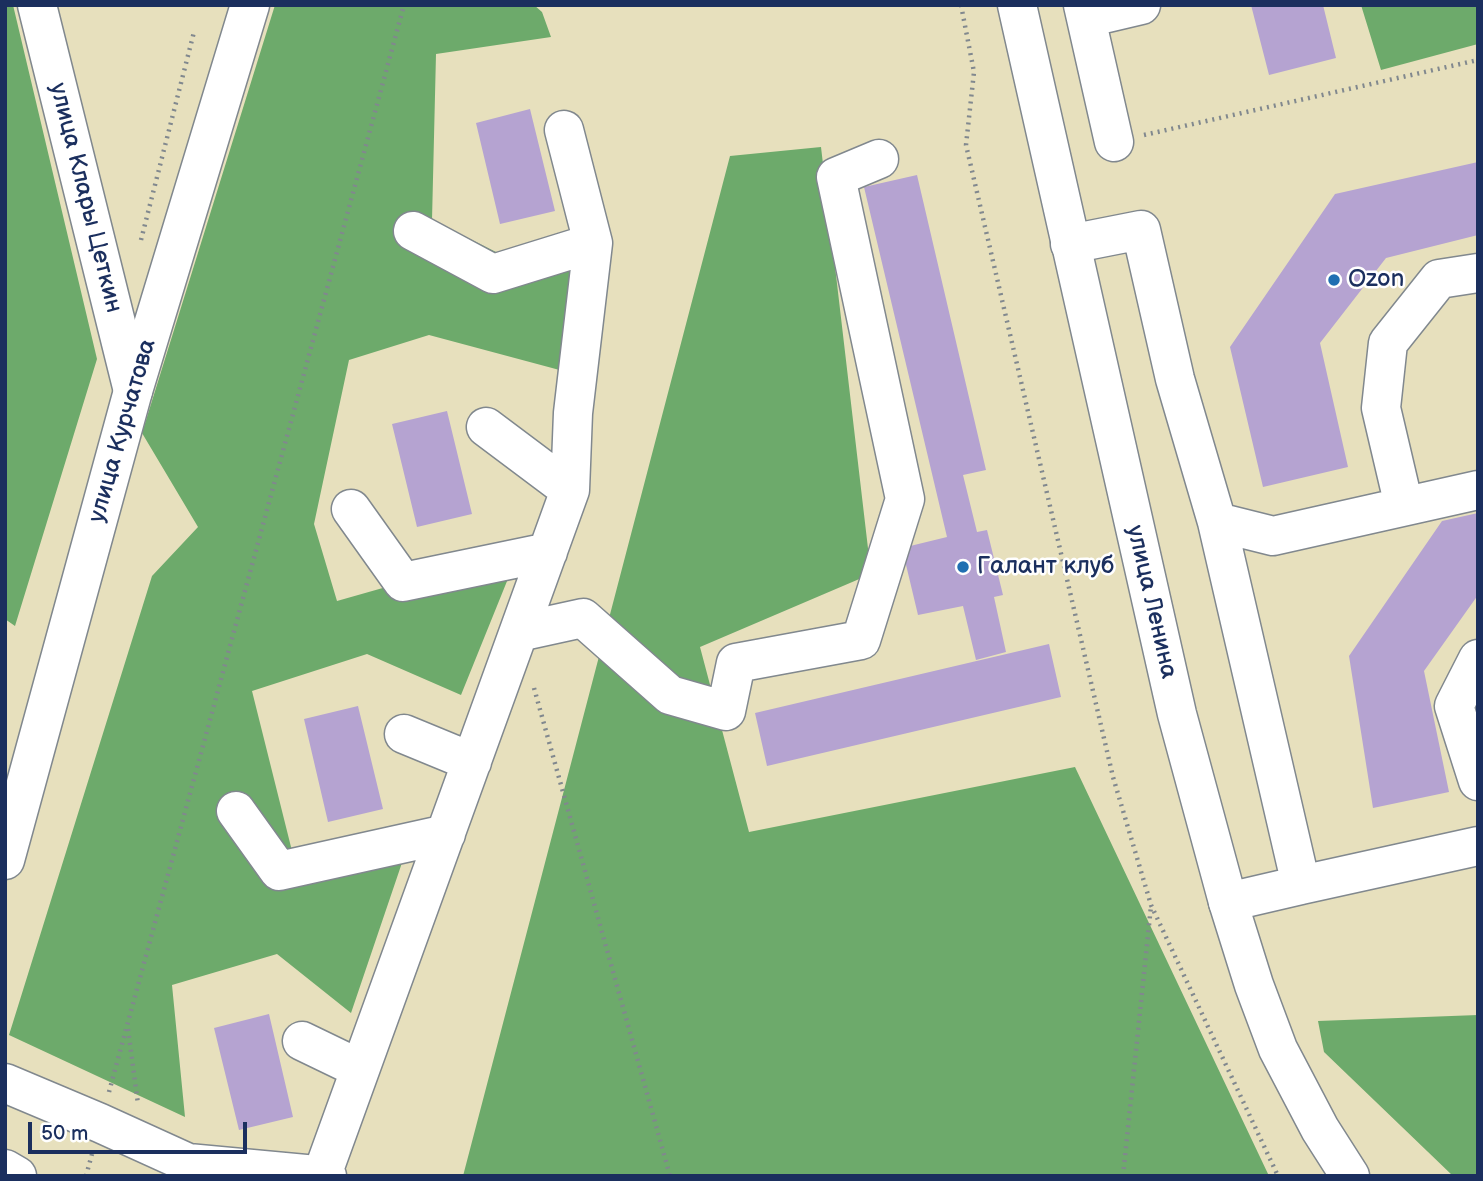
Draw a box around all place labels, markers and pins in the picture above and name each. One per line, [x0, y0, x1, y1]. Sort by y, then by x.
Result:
place label: Ozon [1348, 266, 1404, 294]
marker: Ozon [1326, 272, 1342, 288]
place label: Галант клуб [977, 553, 1114, 581]
marker: Галант клуб [955, 559, 971, 575]

